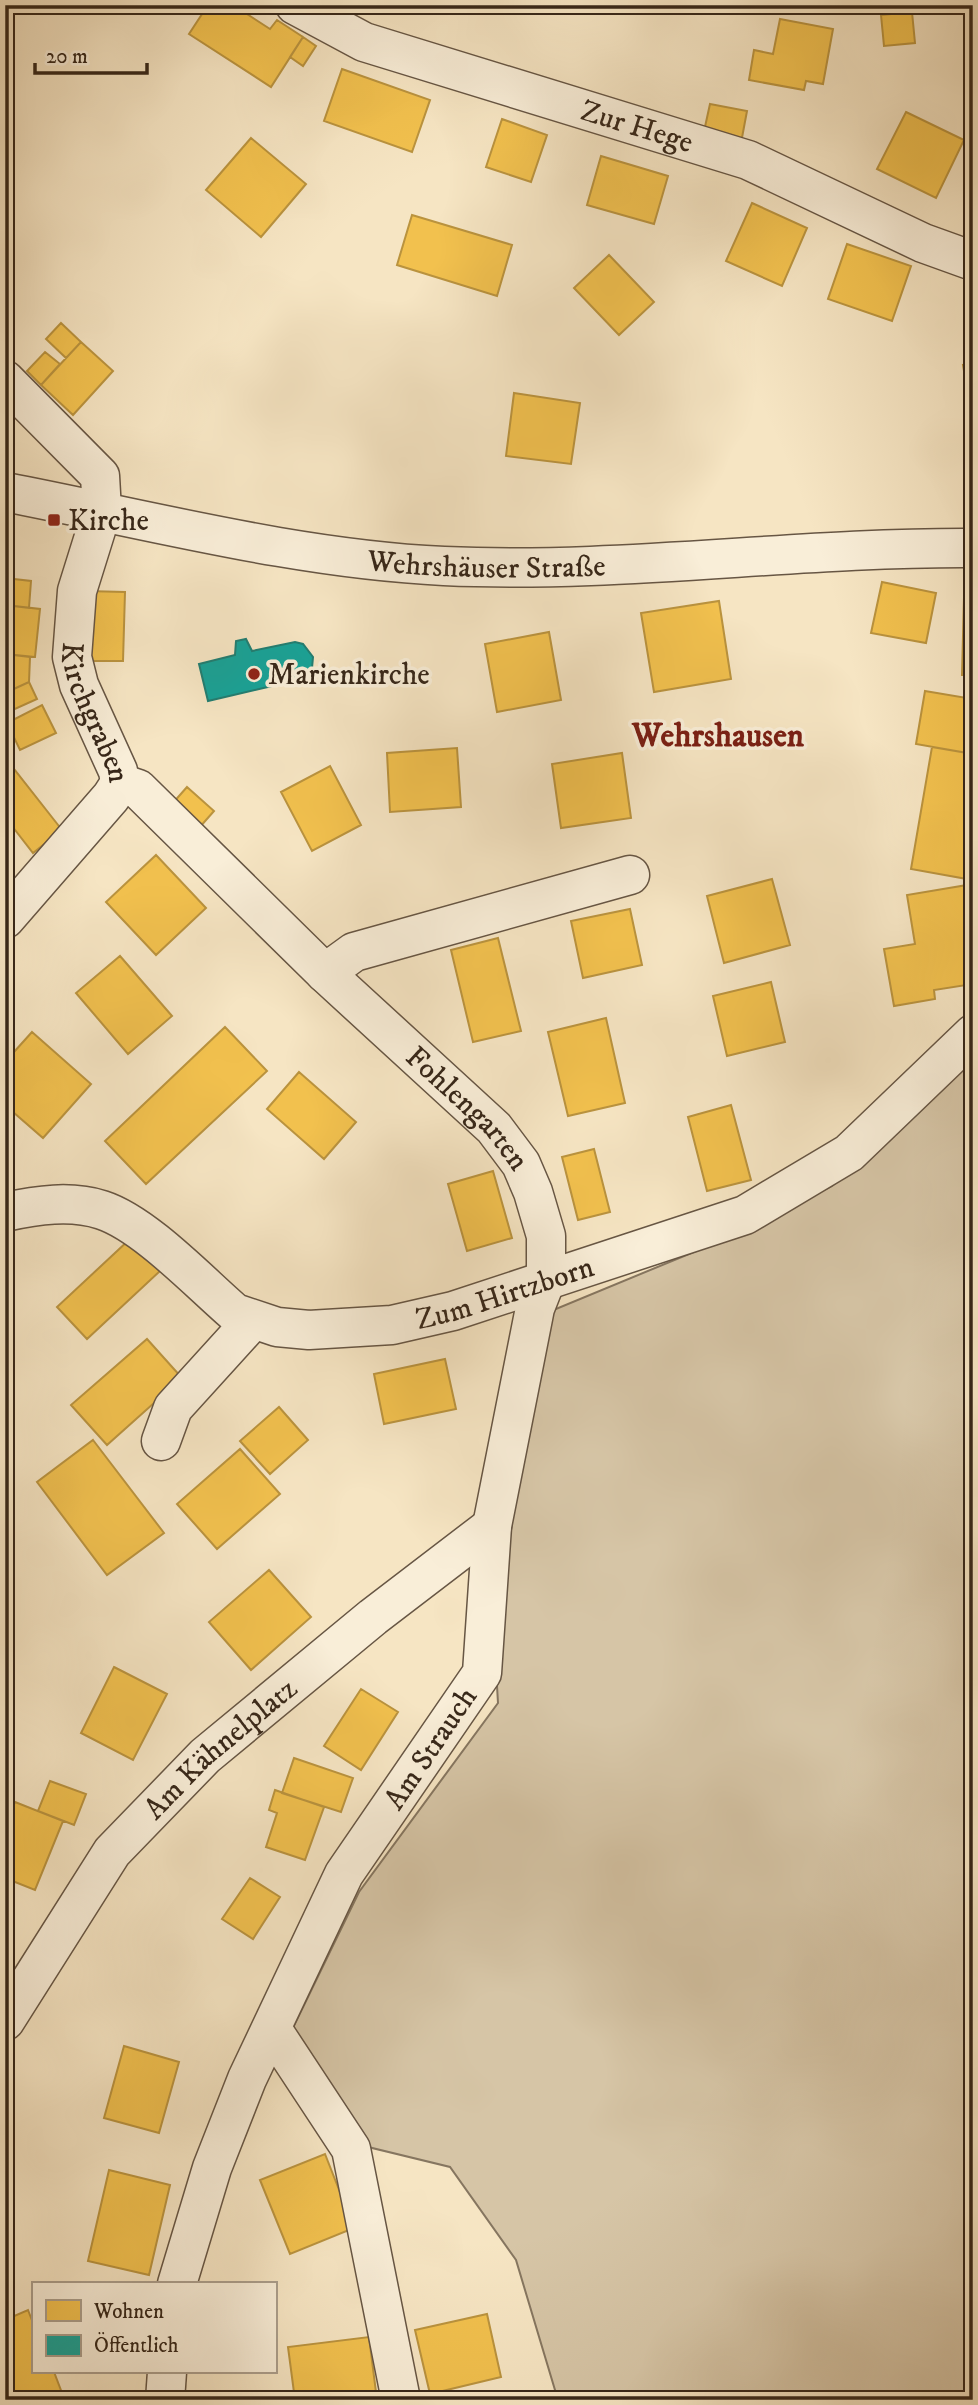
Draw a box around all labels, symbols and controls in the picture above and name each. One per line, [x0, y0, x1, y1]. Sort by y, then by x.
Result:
scale bar [35, 32, 147, 76]
text: 20 m [46, 44, 88, 70]
street label: Zur Hege [576, 93, 697, 162]
place label: Kirche [68, 503, 149, 540]
marker: Kirche [46, 512, 62, 528]
street label: Wehrshäuser Straße [364, 543, 606, 587]
street label: Kirchgraben [52, 641, 137, 786]
place label: Marienkirche [268, 657, 430, 694]
marker: Marienkirche [246, 666, 262, 682]
district label: Wehrshausen [631, 716, 805, 757]
street label: Fohlengarten [397, 1039, 536, 1178]
street label: Zum Hirtzborn [412, 1249, 599, 1339]
street label: Am Kähnelplatz [137, 1671, 305, 1828]
street label: Am Strauch [377, 1680, 486, 1817]
legend [32, 2282, 276, 2374]
text: Wohnen [93, 2299, 164, 2325]
text: Öffentlich [94, 2332, 179, 2359]

